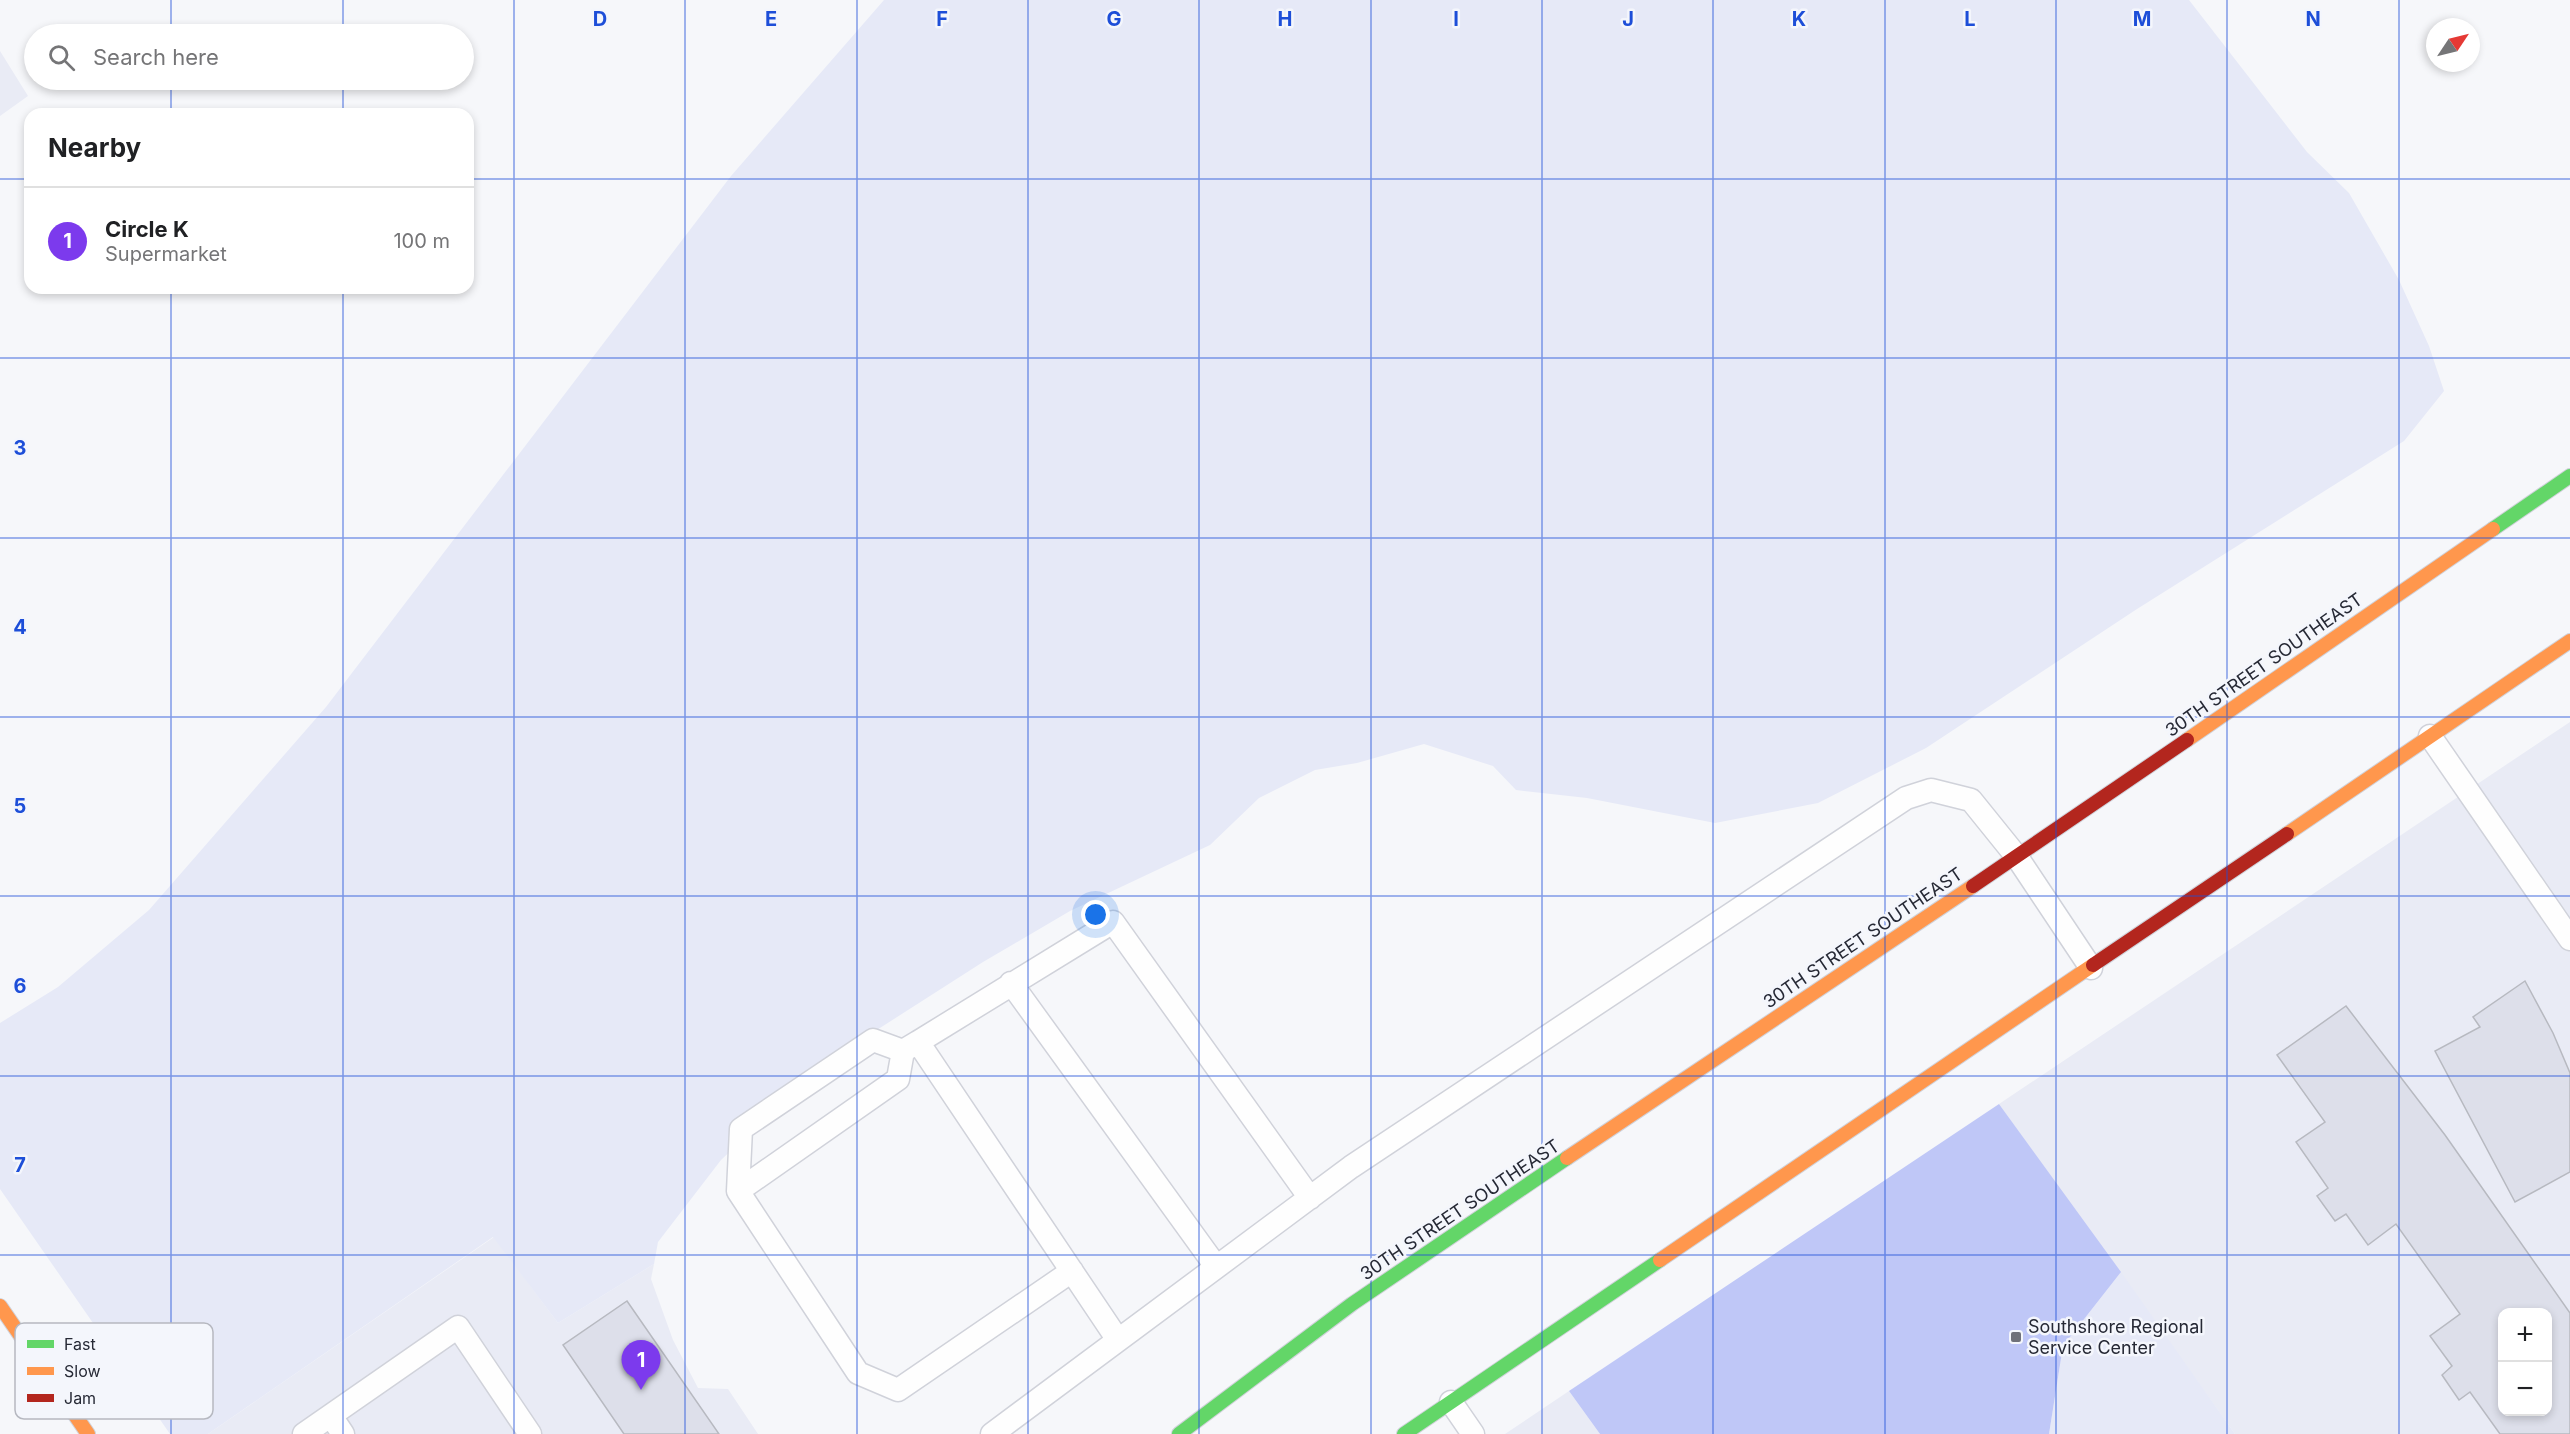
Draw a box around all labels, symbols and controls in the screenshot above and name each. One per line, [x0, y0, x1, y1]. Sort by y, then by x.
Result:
text: D [593, 7, 607, 31]
text: E [765, 7, 777, 31]
text: F [936, 7, 948, 31]
text: G [1106, 7, 1122, 31]
text: H [1278, 7, 1292, 31]
text: I [1453, 7, 1459, 31]
text: J [1622, 7, 1634, 31]
text: K [1792, 7, 1806, 31]
text: L [1964, 7, 1976, 31]
text: M [2133, 7, 2151, 31]
text: N [2305, 7, 2321, 31]
north arrow [2426, 18, 2480, 72]
search box [24, 24, 474, 90]
icon: search [45, 41, 78, 74]
text: Search here [93, 44, 219, 70]
text: Nearby [48, 132, 141, 163]
text: Circle K [105, 216, 189, 242]
text: 1 [63, 229, 72, 253]
text: 100 m [393, 229, 450, 253]
text: Supermarket [105, 242, 227, 266]
text: 3 [14, 436, 26, 460]
street label: 30TH STREET SOUTHEAST [2161, 588, 2366, 741]
text: 4 [13, 615, 27, 639]
text: 5 [14, 794, 26, 818]
street label: 30TH STREET SOUTHEAST [1759, 863, 1966, 1012]
your location [1081, 900, 1110, 929]
text: 6 [14, 974, 27, 998]
street label: 30TH STREET SOUTHEAST [1356, 1135, 1563, 1284]
text: 7 [14, 1153, 26, 1177]
map controls [2498, 1308, 2552, 1416]
button: + [2498, 1308, 2552, 1362]
place label: Southshore Regional Service Center [2028, 1316, 2204, 1358]
legend [15, 1323, 213, 1419]
marker: Southshore Regional Service Center [2009, 1330, 2023, 1344]
text: Fast [64, 1334, 96, 1354]
pin: 1 [622, 1340, 660, 1390]
text: Slow [64, 1361, 101, 1381]
button: − [2498, 1362, 2552, 1416]
text: Jam [64, 1388, 96, 1408]

